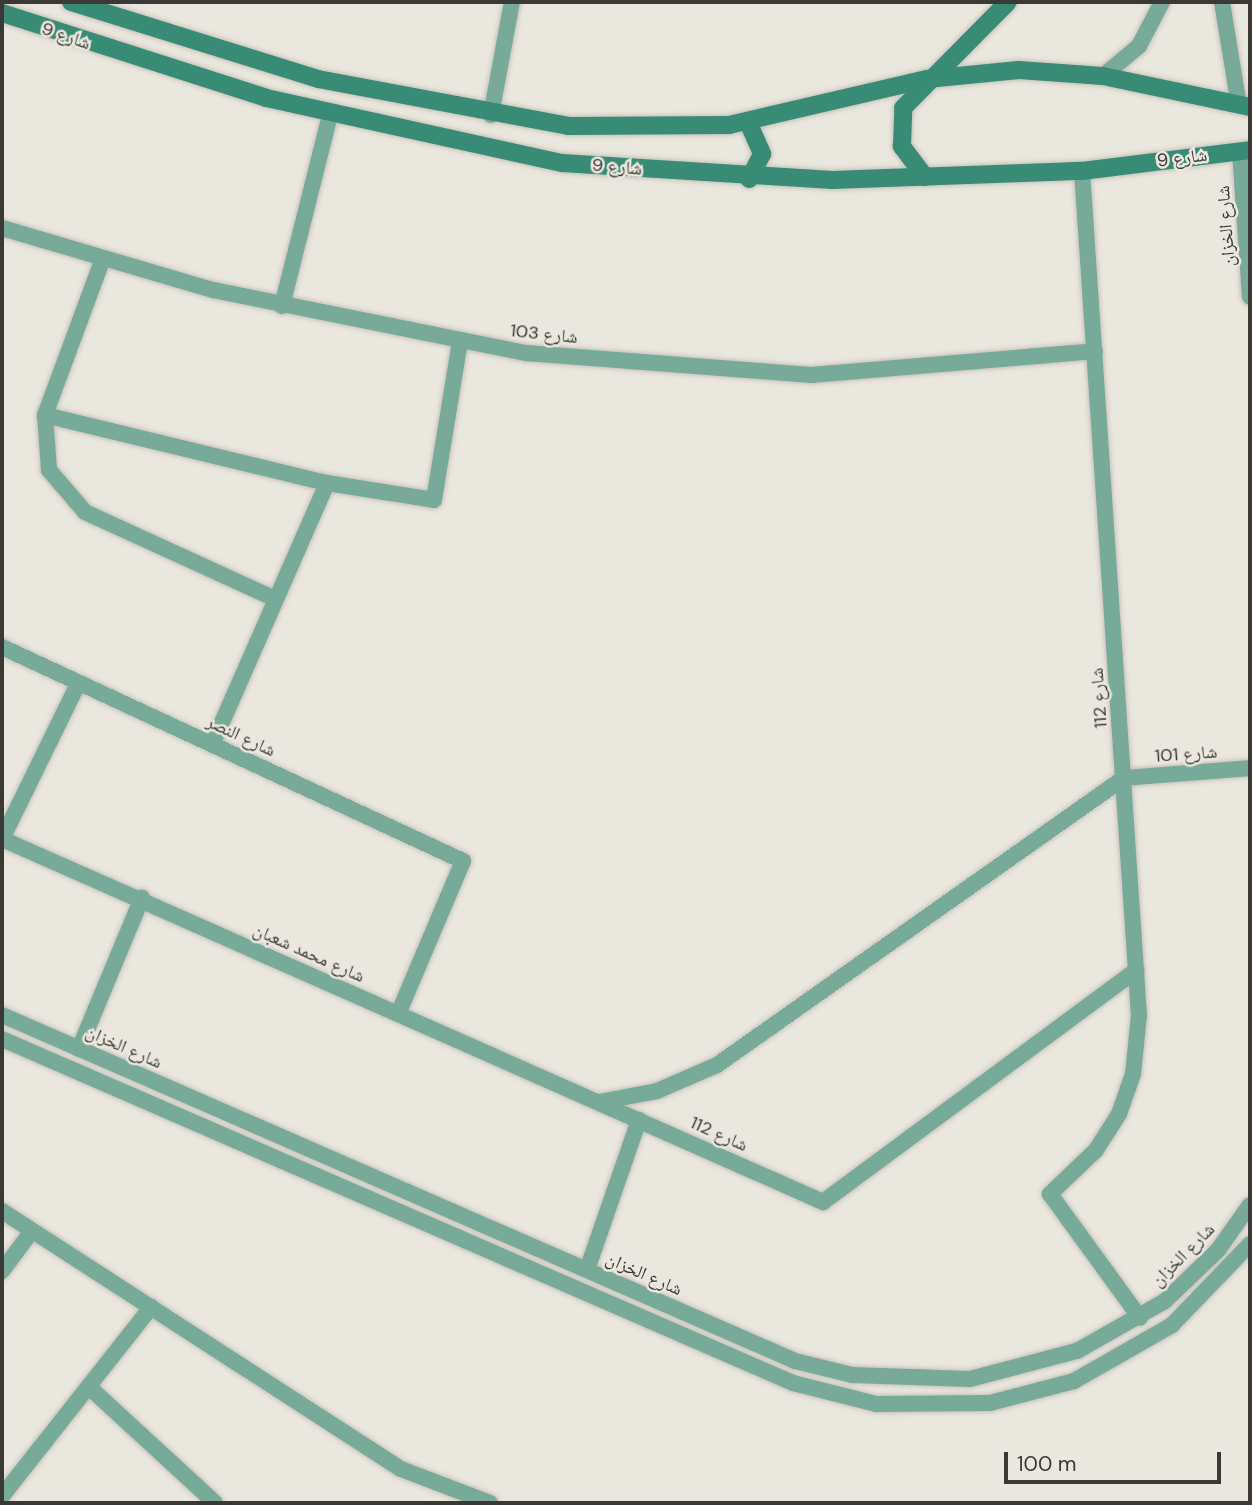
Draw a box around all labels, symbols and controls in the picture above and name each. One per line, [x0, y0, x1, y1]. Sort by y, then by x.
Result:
street label: شارع 9 [39, 18, 93, 54]
street label: شارع 9 [1156, 144, 1208, 172]
street label: شارع 9 [591, 154, 643, 180]
street label: شارع الخزان [1212, 185, 1240, 267]
street label: شارع 103 [509, 320, 579, 348]
street label: شارع 112 [1086, 667, 1112, 729]
street label: شارع النصر [203, 711, 279, 761]
street label: شارع 101 [1154, 741, 1218, 767]
street label: شارع محمد شعبان [250, 919, 368, 987]
street label: شارع الخزان [83, 1021, 165, 1073]
street label: شارع 112 [687, 1112, 751, 1156]
street label: شارع الخزان [1147, 1219, 1219, 1291]
street label: شارع الخزان [603, 1248, 685, 1300]
scale bar [1007, 1438, 1224, 1482]
text: 100 m [1017, 1450, 1077, 1478]

